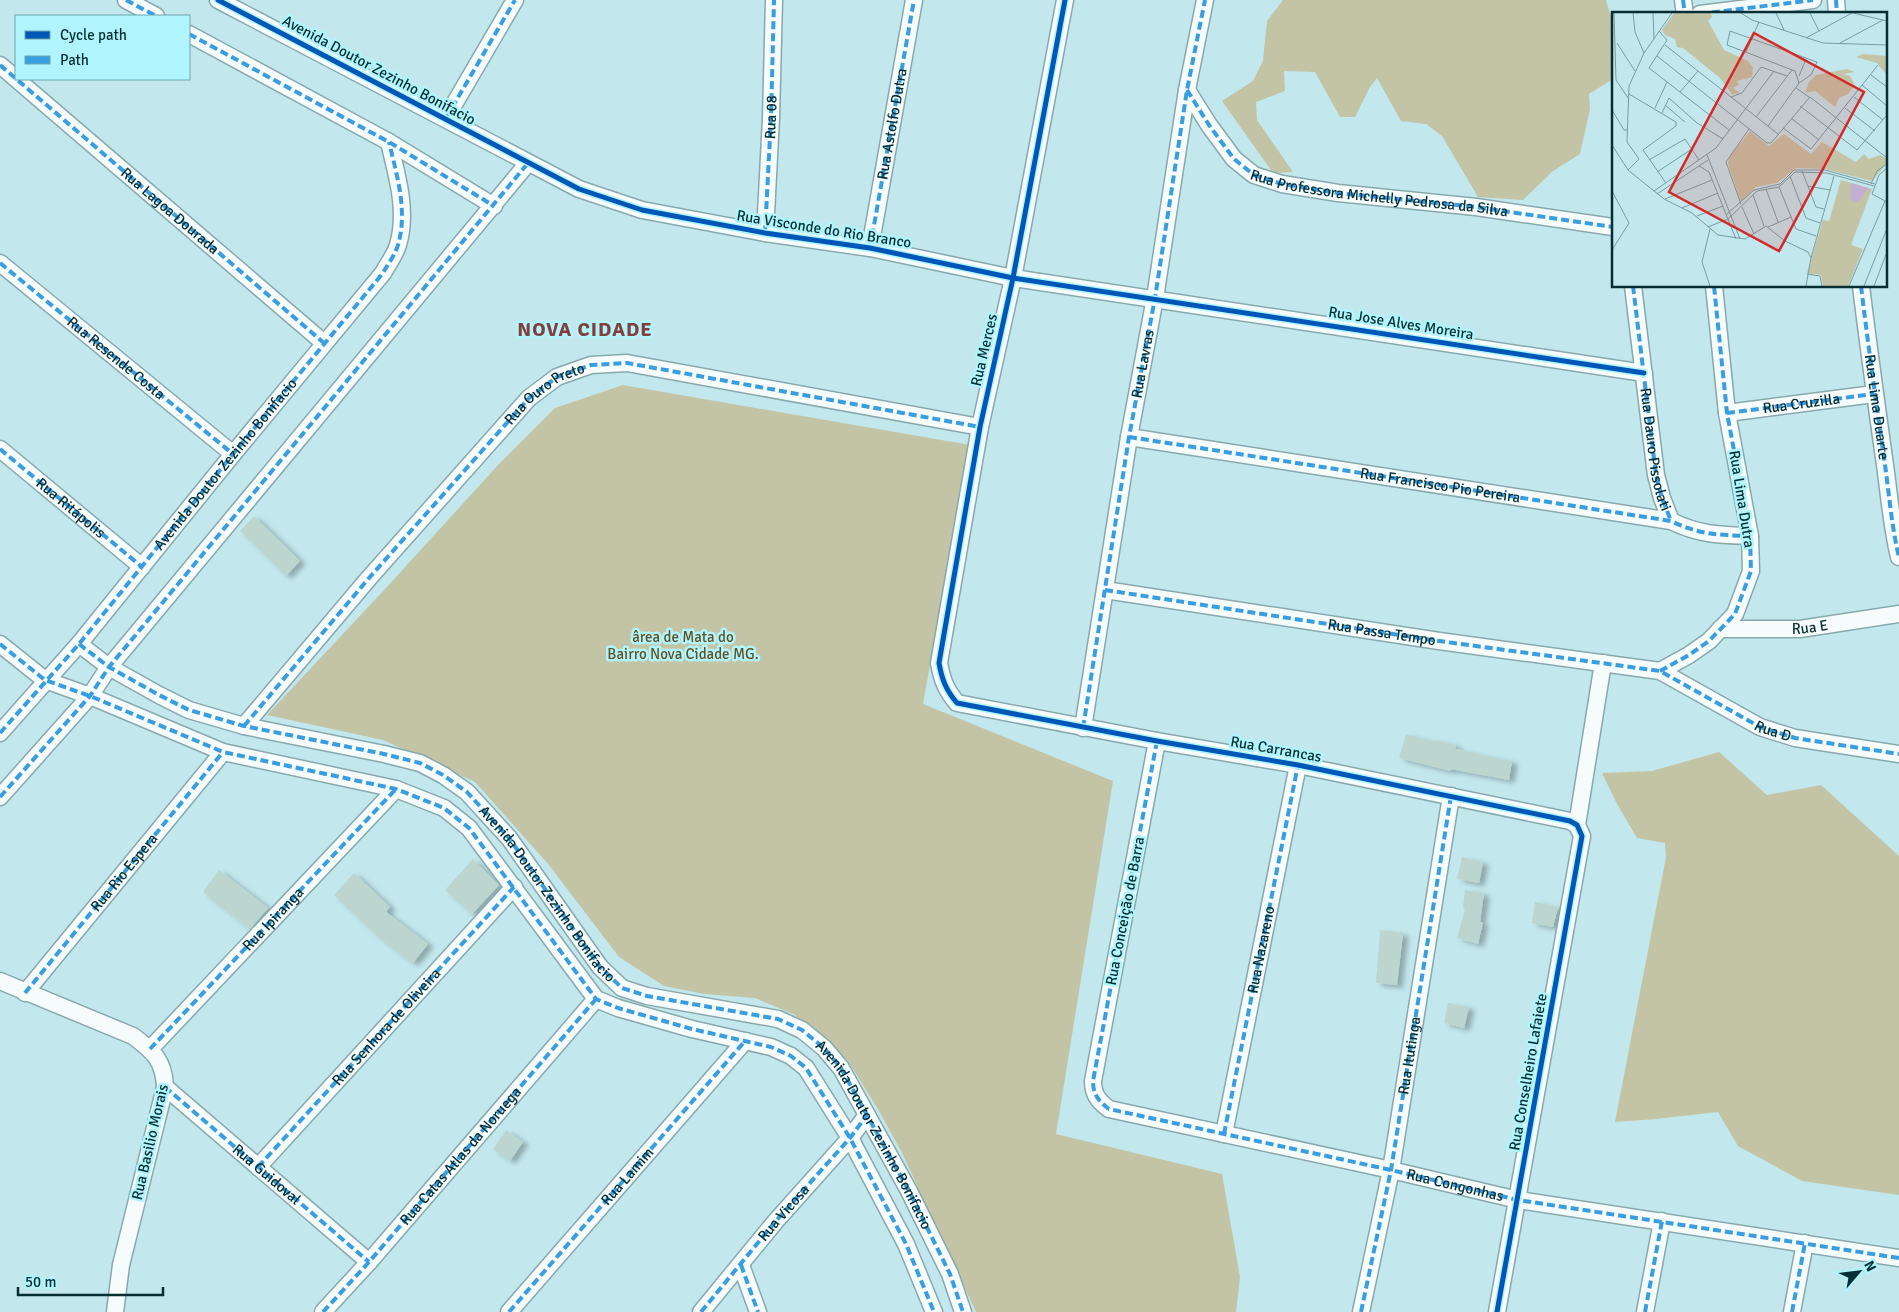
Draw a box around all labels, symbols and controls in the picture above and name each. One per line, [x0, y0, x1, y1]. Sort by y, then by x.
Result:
street label: Avenida Doutor Zezinho Bonifacio [279, 11, 479, 129]
inset map [1612, 12, 1886, 288]
legend [15, 15, 190, 80]
text: Cycle path [60, 26, 127, 44]
text: Path [60, 51, 89, 69]
street label: Rua Astolfo Dutra [873, 67, 911, 181]
street label: Rua 08 [761, 95, 781, 140]
street label: Rua Lagoa Dourada [117, 164, 223, 258]
street label: Rua Professora Michelly Pedrosa da Silva [1248, 165, 1509, 221]
street label: Rua Visconde do Rio Branco [735, 206, 913, 252]
street label: Rua Jose Alves Moreira [1327, 303, 1475, 343]
street label: Rua Merces [967, 312, 1001, 388]
street label: Rua Resende Costa [63, 313, 169, 404]
district label: NOVA CIDADE [517, 317, 653, 342]
street label: Rua Lavras [1127, 328, 1158, 400]
street label: Rua Lima Duarte [1861, 353, 1893, 461]
street label: Rua Ouro Preto [501, 359, 587, 428]
street label: Avenida Doutor Zezinho Bonifacio [150, 374, 301, 553]
street label: Rua Dauro Pissolati [1636, 387, 1675, 513]
street label: Rua Cruzilla [1762, 389, 1841, 417]
street label: Rua Lima Dutra [1725, 449, 1759, 549]
street label: Rua Francisco Pio Pereira [1359, 464, 1522, 507]
street label: Rua Ritápolis [33, 474, 109, 542]
street label: Rua Passa Tempo [1327, 615, 1437, 649]
street label: Rua E [1792, 616, 1829, 638]
park label: ârea de Mata do Bairro Nova Cidade MG. [607, 628, 759, 663]
street label: Rua D [1751, 717, 1793, 745]
street label: Rua Carrancas [1229, 732, 1323, 766]
street label: Avenida Doutor Zezinho Bonifacio [475, 802, 619, 986]
street label: Rua Rio Espera [87, 830, 161, 915]
street label: Rua Conceição de Barra [1102, 835, 1148, 987]
street label: Rua Ipiranga [239, 883, 307, 955]
street label: Rua Nazareno [1243, 904, 1279, 995]
street label: Rua Senhora de Oliveira [328, 964, 444, 1089]
street label: Rua Conselheiro Lafaiete [1505, 992, 1551, 1152]
street label: Rua Itutinga [1394, 1015, 1424, 1096]
street label: Avenida Doutor Zezinho Bonifacio [812, 1036, 936, 1232]
street label: Rua Basilio Morais [128, 1082, 172, 1202]
street label: Rua Catas Atlas da Noruega [396, 1083, 525, 1229]
street label: Rua Guidoval [229, 1140, 305, 1208]
street label: Rua Lamim [597, 1143, 657, 1209]
street label: Rua Congonhas [1405, 1165, 1506, 1205]
street label: Rua Vicosa [754, 1181, 813, 1245]
north arrow [1834, 1247, 1884, 1297]
text: N [1860, 1258, 1880, 1274]
scale bar [18, 1264, 162, 1296]
text: 50 m [25, 1273, 56, 1291]

